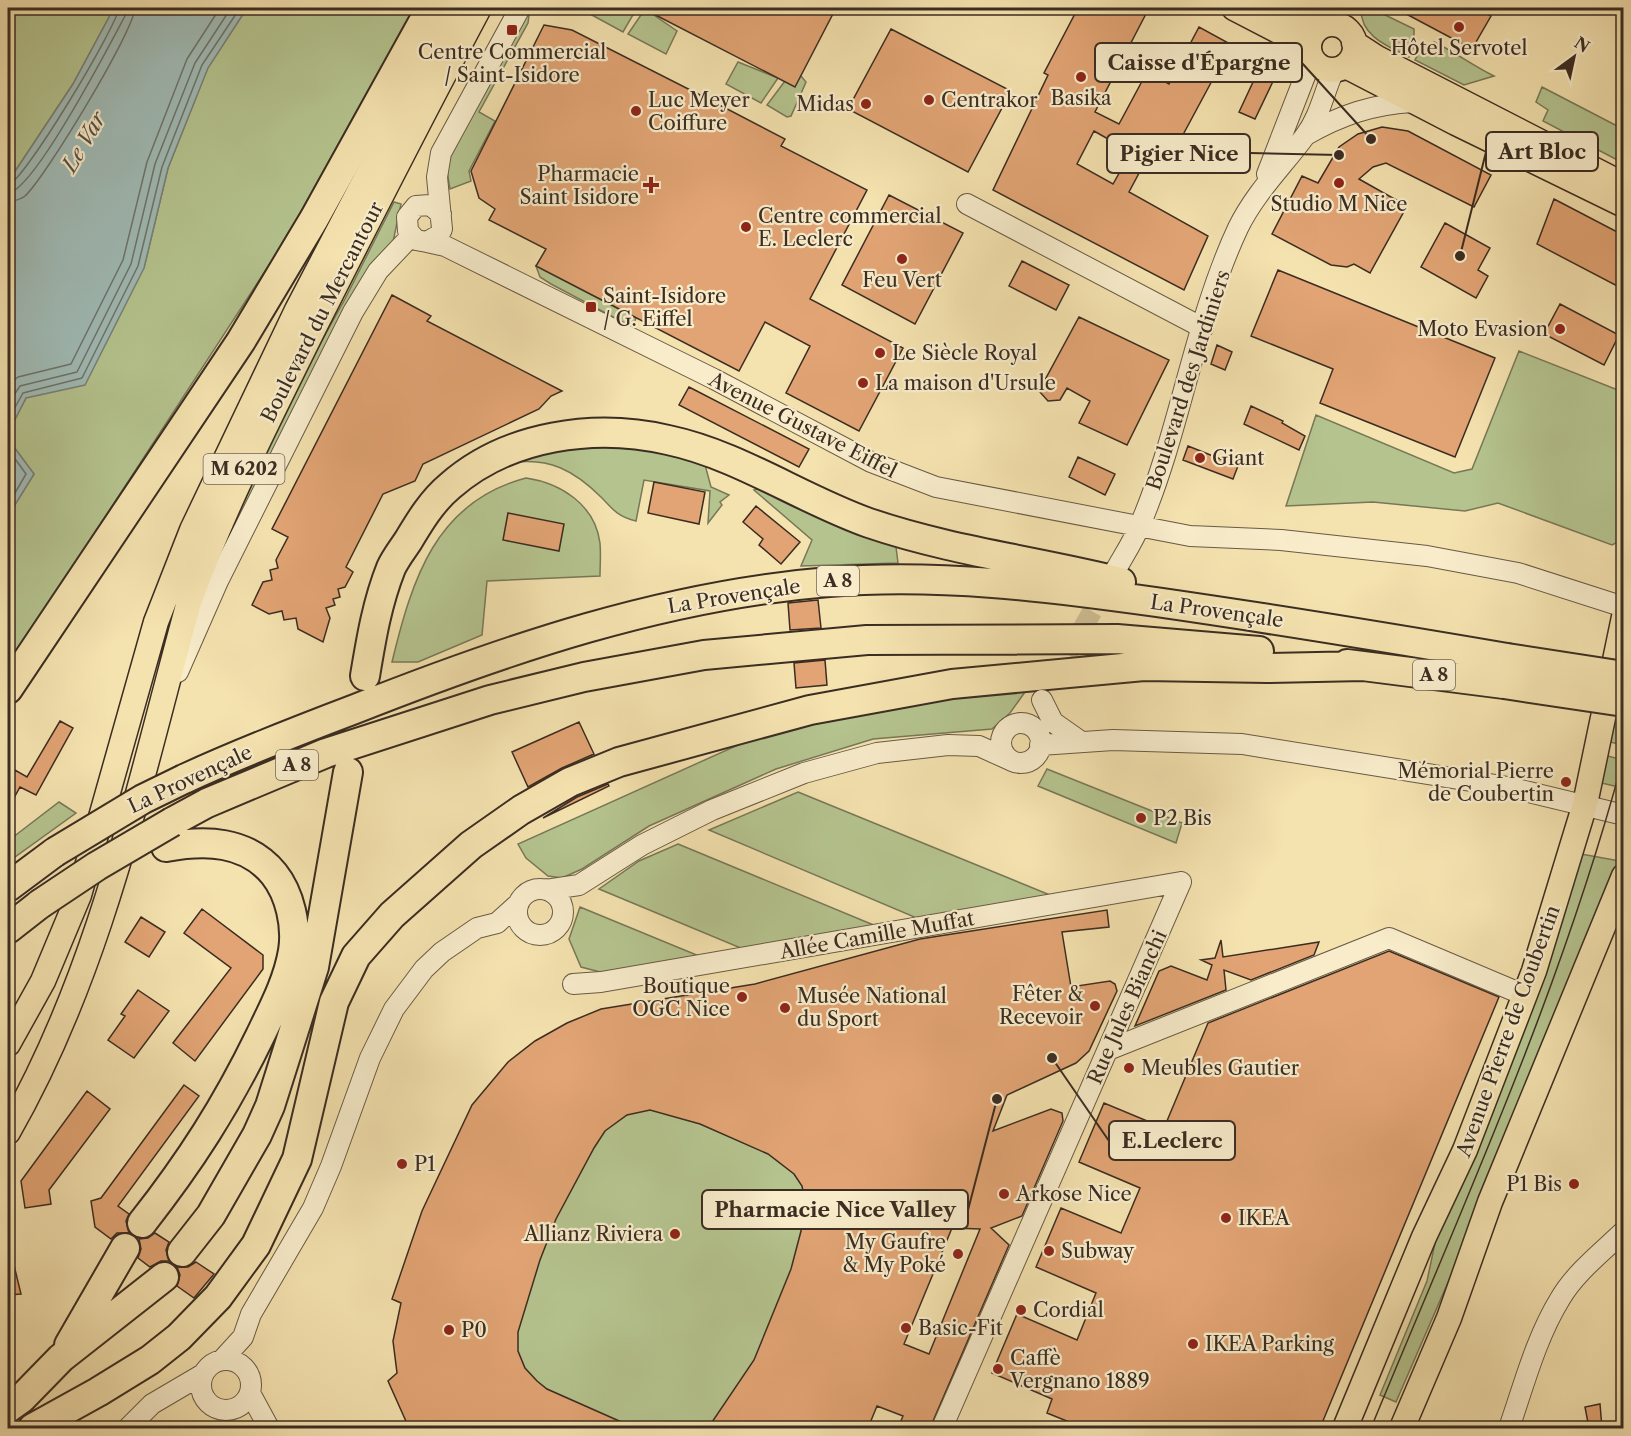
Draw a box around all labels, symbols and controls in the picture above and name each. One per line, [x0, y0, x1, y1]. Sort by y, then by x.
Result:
marker: Hôtel Servotel [1452, 20, 1466, 34]
marker: Centre Commercial / Saint-Isidore [505, 23, 519, 37]
north arrow [1544, 27, 1604, 87]
text: N [1571, 32, 1594, 57]
place label: Hôtel Servotel [1391, 36, 1527, 60]
place label: Centre Commercial / Saint-Isidore [418, 40, 606, 87]
callout: Caisse d'Épargne [1095, 43, 1302, 82]
text: Caisse d'Épargne [1107, 50, 1291, 75]
marker: Basika [1074, 70, 1088, 84]
place label: Basika [1050, 86, 1112, 110]
place label: Luc Meyer Coiffure [648, 88, 751, 135]
place label: Centrakor [941, 88, 1038, 112]
place label: Midas [796, 92, 854, 116]
marker: Centrakor [922, 93, 936, 107]
marker: Midas [859, 97, 873, 111]
marker: Luc Meyer Coiffure [629, 104, 643, 118]
water label: Le Var [55, 106, 111, 178]
callout: Art Bloc [1486, 132, 1598, 171]
callout: Pigier Nice [1107, 134, 1250, 173]
text: Art Bloc [1497, 139, 1586, 164]
text: Pigier Nice [1119, 141, 1239, 166]
place label: Pharmacie Saint Isidore [520, 162, 639, 209]
marker: Studio M Nice [1332, 176, 1346, 190]
marker: Pharmacie Saint Isidore [644, 178, 658, 192]
place label: Studio M Nice [1271, 192, 1407, 216]
street label: Boulevard du Mercantour [256, 197, 388, 426]
place label: Centre commercial E. Leclerc [758, 204, 941, 251]
marker: Centre commercial E. Leclerc [739, 220, 753, 234]
marker: Feu Vert [895, 252, 909, 266]
street label: Boulevard des Jardiniers [1141, 267, 1235, 493]
place label: Feu Vert [862, 268, 942, 292]
place label: Saint-Isidore / G. Eiffel [603, 284, 726, 331]
marker: Saint-Isidore / G. Eiffel [584, 300, 598, 314]
place label: Moto Evasion [1417, 317, 1548, 341]
marker: Moto Evasion [1553, 322, 1567, 336]
place label: Le Siècle Royal [892, 341, 1037, 365]
marker: Le Siècle Royal [873, 346, 887, 360]
street label: Avenue Gustave Eiffel [704, 367, 901, 483]
place label: La maison d'Ursule [875, 371, 1056, 395]
marker: La maison d'Ursule [856, 376, 870, 390]
place label: Giant [1212, 446, 1264, 470]
marker: Giant [1193, 451, 1207, 465]
road number: M 6202 [204, 454, 284, 484]
road number: A 8 [817, 566, 859, 596]
street label: La Provençale [666, 574, 802, 618]
street label: La Provençale [1149, 590, 1285, 632]
road number: A 8 [1413, 660, 1455, 690]
street label: La Provençale [124, 740, 256, 818]
road number: A 8 [276, 750, 318, 780]
place label: Mémorial Pierre de Coubertin [1398, 759, 1554, 806]
marker: Mémorial Pierre de Coubertin [1559, 775, 1573, 789]
place label: P2 Bis [1153, 806, 1212, 830]
marker: P2 Bis [1134, 811, 1148, 825]
street label: Avenue Pierre de Coubertin [1451, 901, 1565, 1161]
street label: Allée Camille Muffat [777, 906, 976, 964]
street label: Rue Jules Bianchi [1082, 926, 1172, 1088]
place label: Boutique OGC Nice [632, 974, 730, 1021]
place label: Fêter & Recevoir [999, 982, 1084, 1029]
place label: Musée National du Sport [797, 984, 947, 1031]
marker: Boutique OGC Nice [735, 990, 749, 1004]
marker: Fêter & Recevoir [1088, 999, 1102, 1013]
marker: Musée National du Sport [778, 1001, 792, 1015]
place label: Meubles Gautier [1141, 1056, 1300, 1080]
marker: Meubles Gautier [1122, 1061, 1136, 1075]
callout: E.Leclerc [1109, 1121, 1235, 1160]
text: E.Leclerc [1121, 1128, 1223, 1153]
place label: P1 [414, 1152, 436, 1176]
marker: P1 [395, 1157, 409, 1171]
place label: P1 Bis [1506, 1172, 1562, 1196]
marker: P1 Bis [1567, 1177, 1581, 1191]
place label: Arkose Nice [1015, 1182, 1132, 1206]
marker: Arkose Nice [997, 1187, 1011, 1201]
callout: Pharmacie Nice Valley [702, 1190, 968, 1229]
text: Pharmacie Nice Valley [714, 1197, 957, 1222]
place label: IKEA [1238, 1206, 1291, 1230]
marker: IKEA [1219, 1211, 1233, 1225]
place label: Allianz Riviera [523, 1222, 663, 1246]
marker: Allianz Riviera [668, 1227, 682, 1241]
place label: My Gaufre & My Poké [842, 1230, 946, 1277]
place label: Subway [1061, 1239, 1135, 1263]
marker: Subway [1042, 1244, 1056, 1258]
marker: My Gaufre & My Poké [951, 1247, 965, 1261]
place label: Cordial [1033, 1298, 1104, 1322]
marker: Cordial [1014, 1303, 1028, 1317]
place label: Basic-Fit [918, 1316, 1003, 1340]
place label: P0 [461, 1318, 487, 1342]
marker: Basic-Fit [899, 1321, 913, 1335]
marker: P0 [442, 1323, 456, 1337]
place label: IKEA Parking [1205, 1332, 1334, 1356]
marker: IKEA Parking [1186, 1337, 1200, 1351]
place label: Caffè Vergnano 1889 [1009, 1346, 1150, 1393]
marker: Caffè Vergnano 1889 [991, 1362, 1005, 1376]

